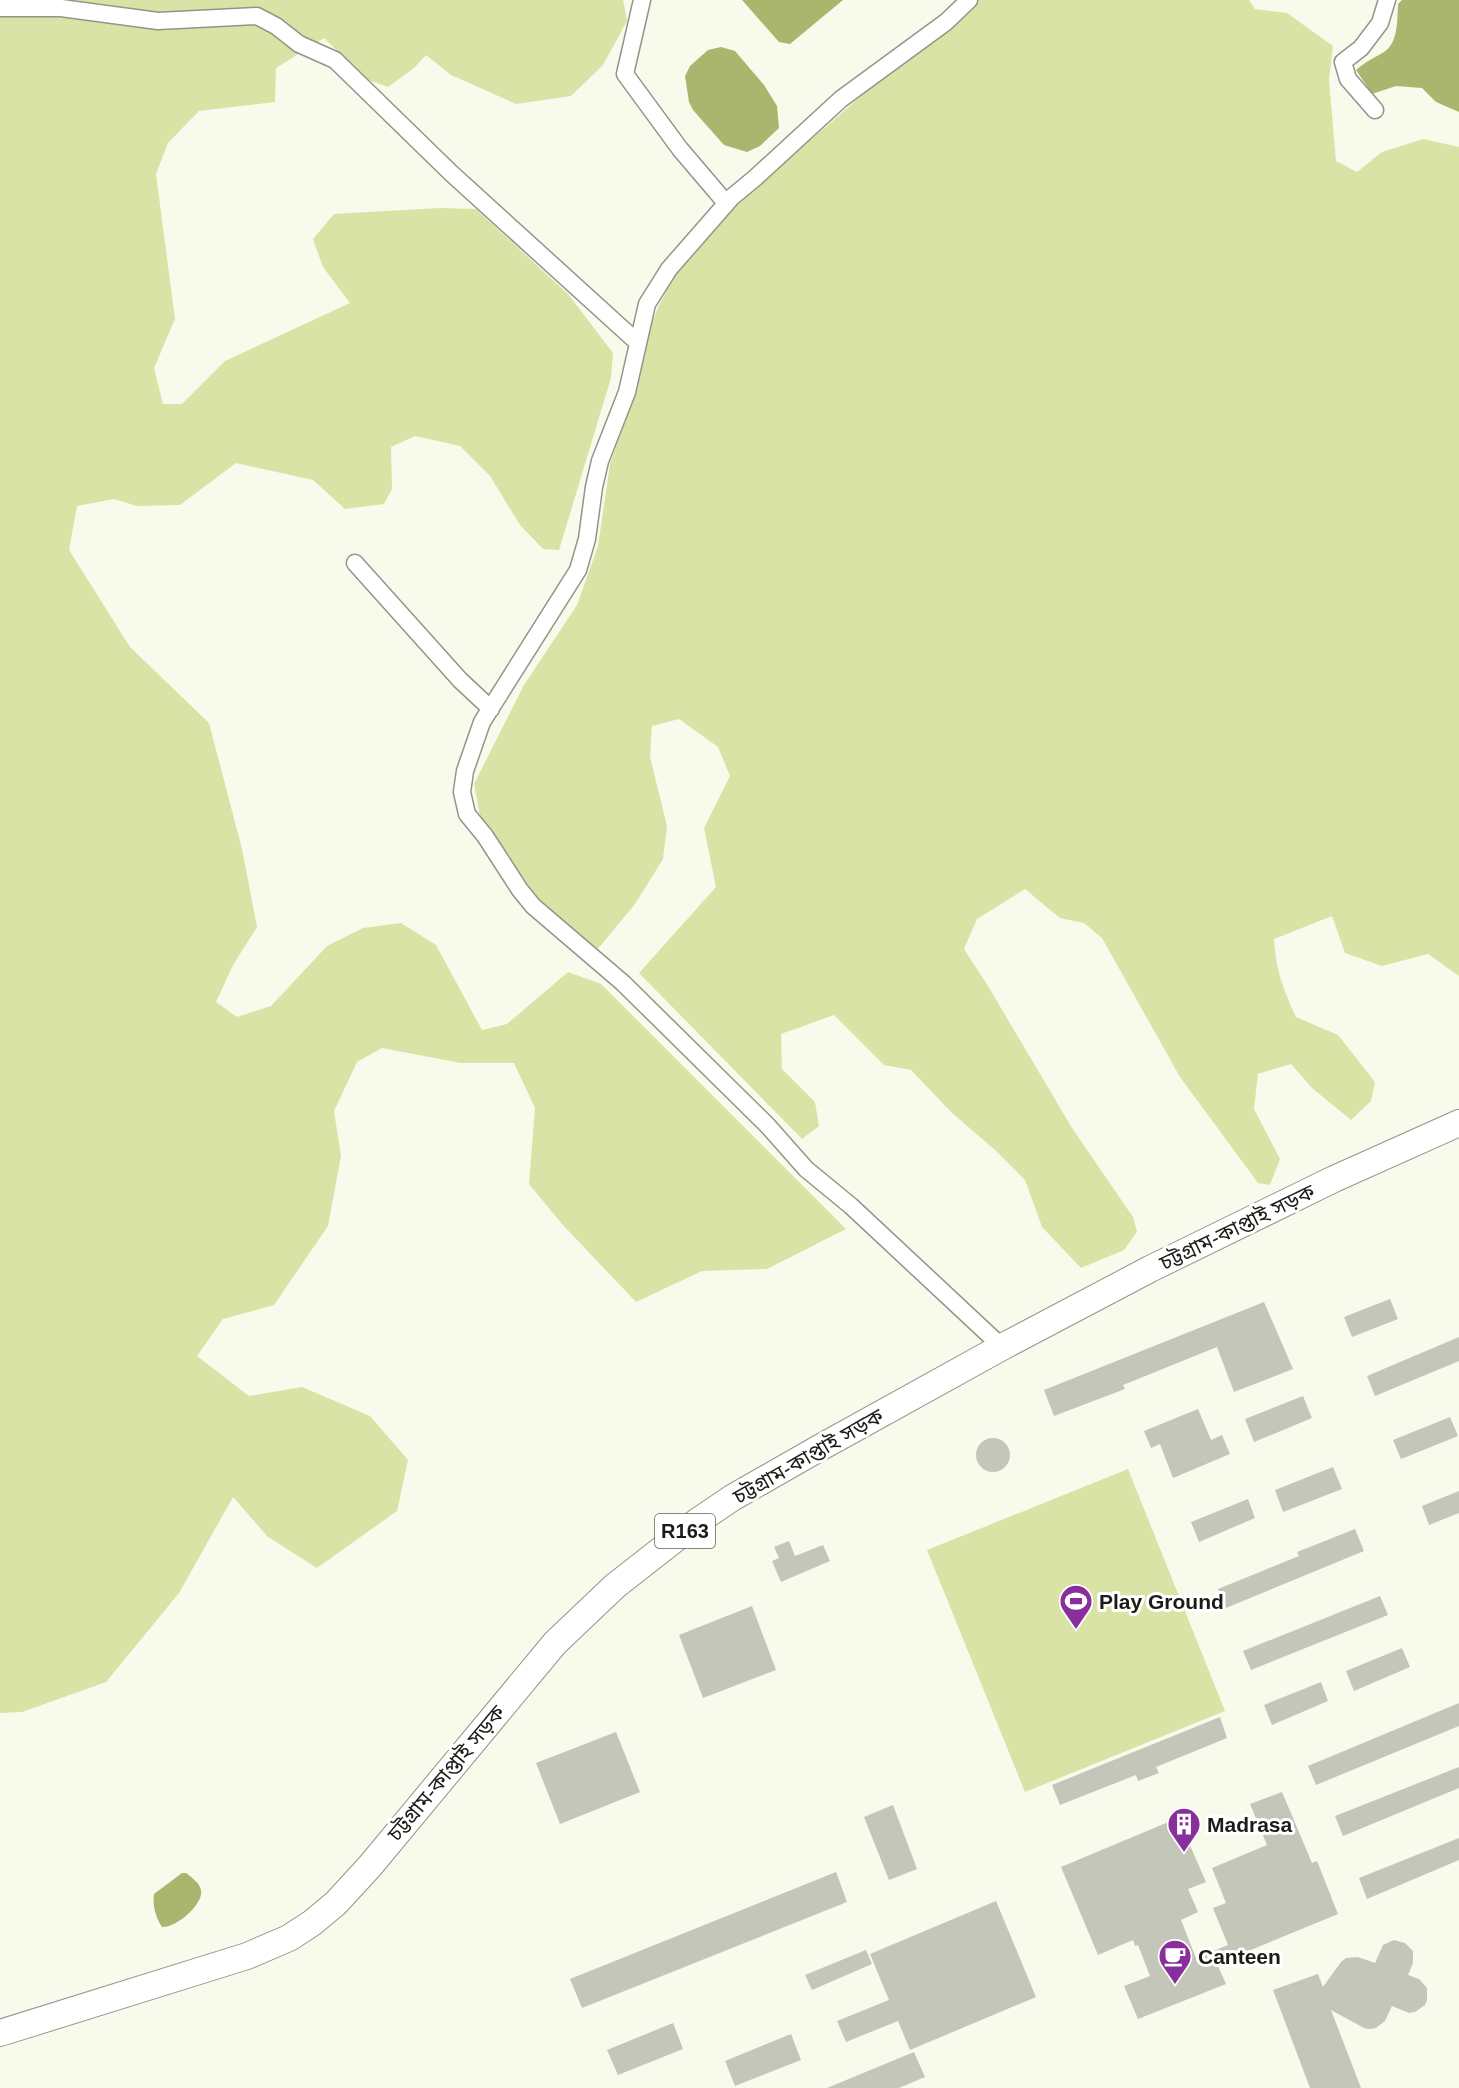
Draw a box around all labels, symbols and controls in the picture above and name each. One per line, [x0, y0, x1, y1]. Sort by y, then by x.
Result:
street label: চট্টগ্রাম-কাপ্তাই সড়ক [1155, 1179, 1319, 1275]
street label: চট্টগ্রাম-কাপ্তাই সড়ক [728, 1403, 888, 1509]
road number: R163 [655, 1514, 715, 1548]
sports icon: Play Ground [1058, 1583, 1094, 1630]
place label: Play Ground [1099, 1590, 1224, 1613]
street label: চট্টগ্রাম-কাপ্তাই সড়ক [382, 1700, 510, 1846]
building icon: Madrasa [1166, 1806, 1202, 1853]
place label: Madrasa [1207, 1813, 1293, 1836]
cafe icon: Canteen [1157, 1938, 1193, 1985]
place label: Canteen [1198, 1945, 1281, 1968]

